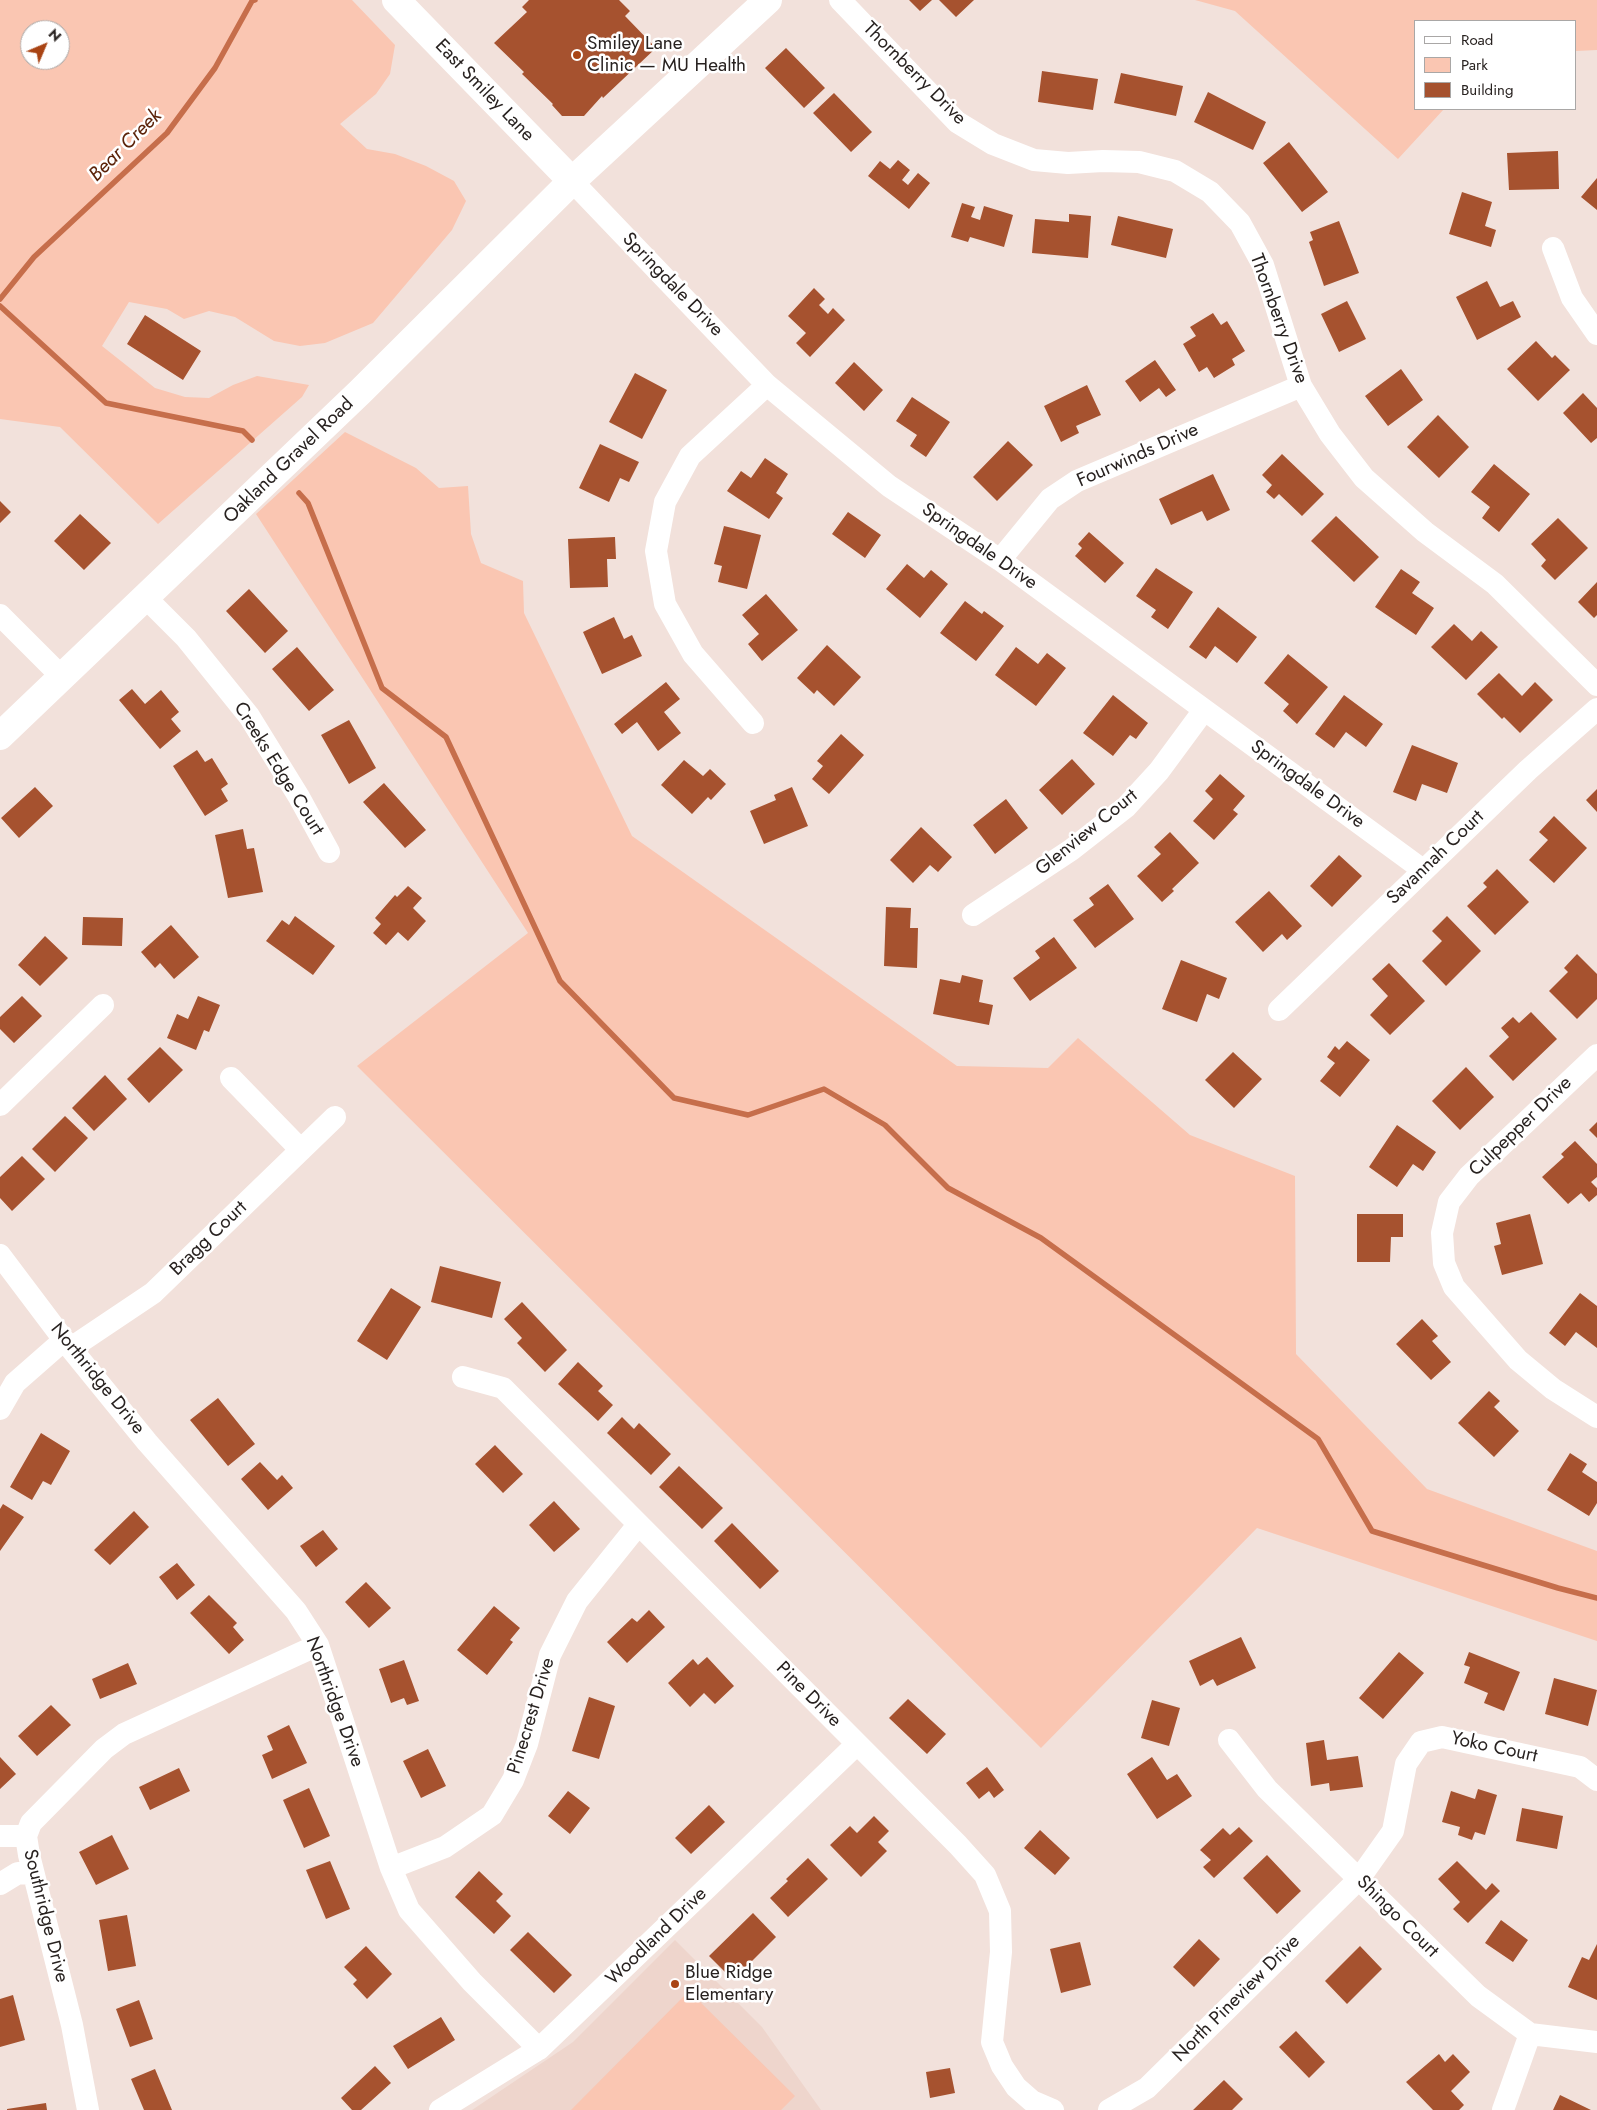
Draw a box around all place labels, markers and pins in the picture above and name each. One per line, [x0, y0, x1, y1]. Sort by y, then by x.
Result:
place label: Smiley Lane Clinic — MU Health [587, 33, 746, 77]
marker: Smiley Lane Clinic — MU Health [571, 49, 583, 61]
place label: Blue Ridge Elementary [685, 1962, 773, 2006]
marker: Blue Ridge Elementary [669, 1978, 681, 1990]

